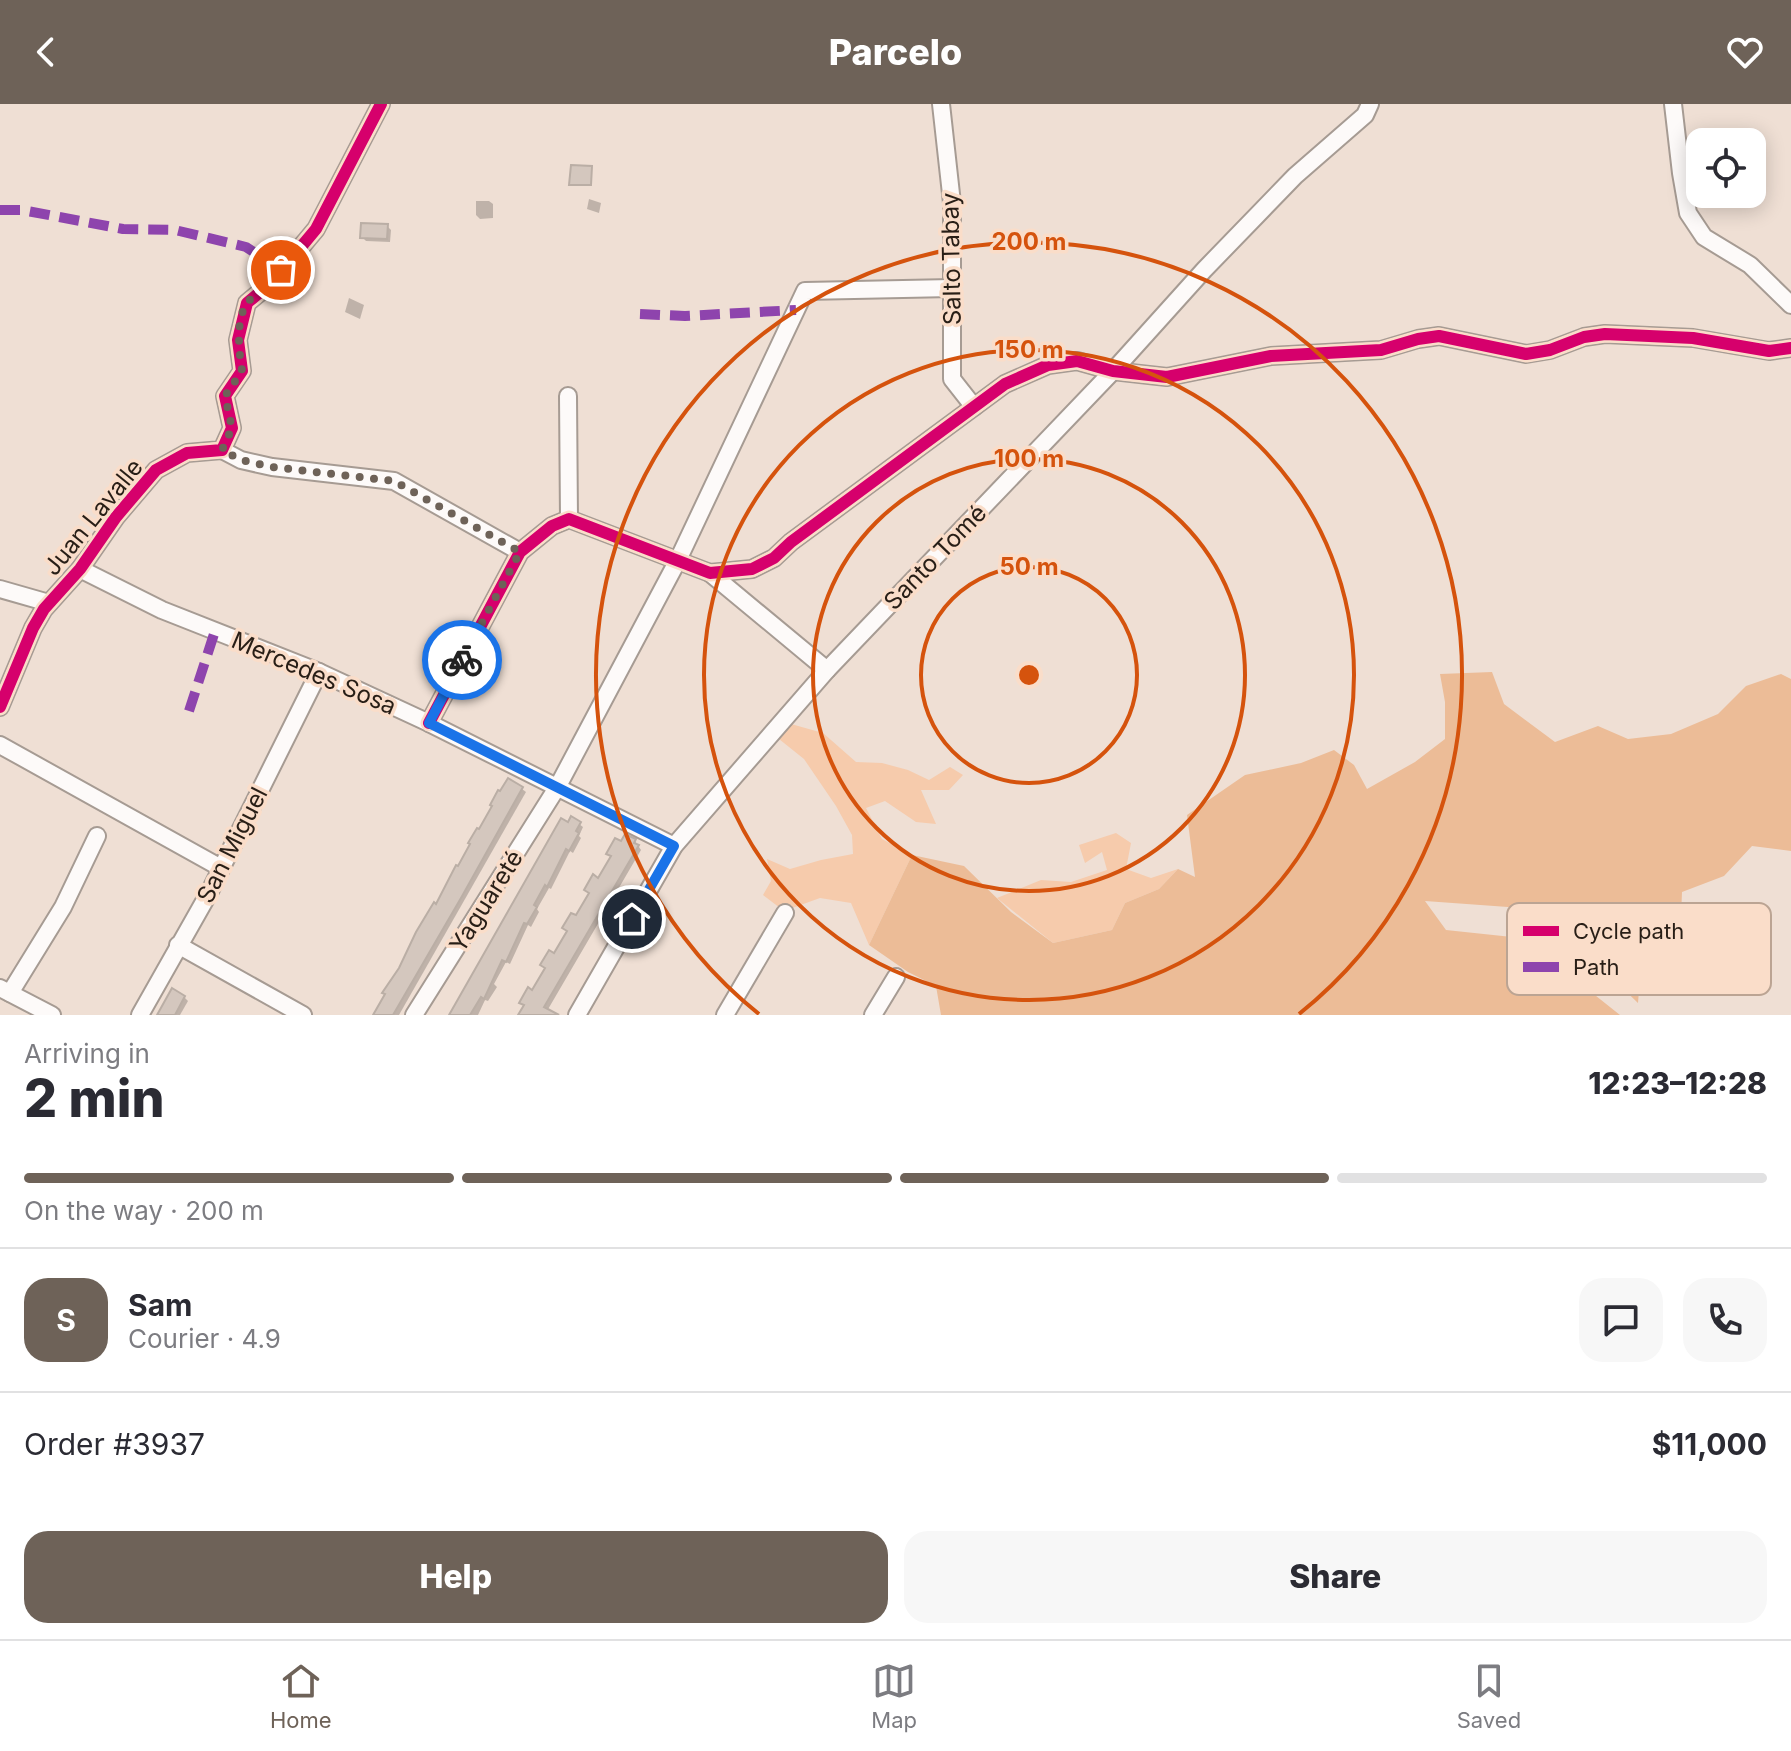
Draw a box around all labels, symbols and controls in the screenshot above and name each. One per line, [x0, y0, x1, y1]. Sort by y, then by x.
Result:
icon: back [24, 30, 68, 74]
text: Parcelo [829, 30, 962, 74]
icon: heart [1723, 30, 1767, 74]
map controls [1686, 128, 1766, 208]
button: locate [1686, 128, 1766, 208]
street label: Salto Tabay [935, 192, 967, 326]
text: 200 m [991, 227, 1067, 256]
pin [247, 236, 315, 304]
icon: bag [259, 248, 303, 292]
text: 150 m [994, 335, 1064, 364]
text: 100 m [994, 444, 1064, 473]
street label: Juan Lavalle [37, 453, 149, 581]
street label: Santo Tomé [878, 498, 992, 616]
text: 50 m [999, 552, 1059, 581]
courier [422, 620, 502, 700]
street label: Mercedes Sosa [227, 625, 401, 721]
icon: bike [440, 638, 484, 682]
centre of rings [1015, 661, 1043, 689]
street label: San Miguel [190, 782, 274, 908]
street label: Yaguareté [443, 845, 529, 957]
pin [598, 885, 666, 953]
icon: home [610, 897, 654, 941]
legend [1507, 903, 1771, 995]
text: Cycle path [1573, 918, 1684, 944]
text: Path [1573, 954, 1620, 980]
text: Arriving in [24, 1038, 150, 1069]
text: 12:23–12:28 [1588, 1065, 1767, 1101]
text: 2 min [24, 1067, 165, 1130]
text: On the way · 200 m [24, 1195, 264, 1226]
button: chat [1579, 1278, 1663, 1362]
button: phone [1683, 1278, 1767, 1362]
text: Sam [128, 1287, 192, 1323]
text: S [56, 1302, 76, 1338]
text: Courier · 4.9 [128, 1323, 281, 1354]
text: Order #3937 [24, 1426, 205, 1462]
text: $11,000 [1652, 1426, 1767, 1462]
button: Help [24, 1531, 888, 1623]
button: Share [904, 1531, 1767, 1623]
tab: Home [270, 1659, 332, 1733]
tab: Map [871, 1659, 917, 1733]
tab: Saved [1457, 1659, 1521, 1733]

